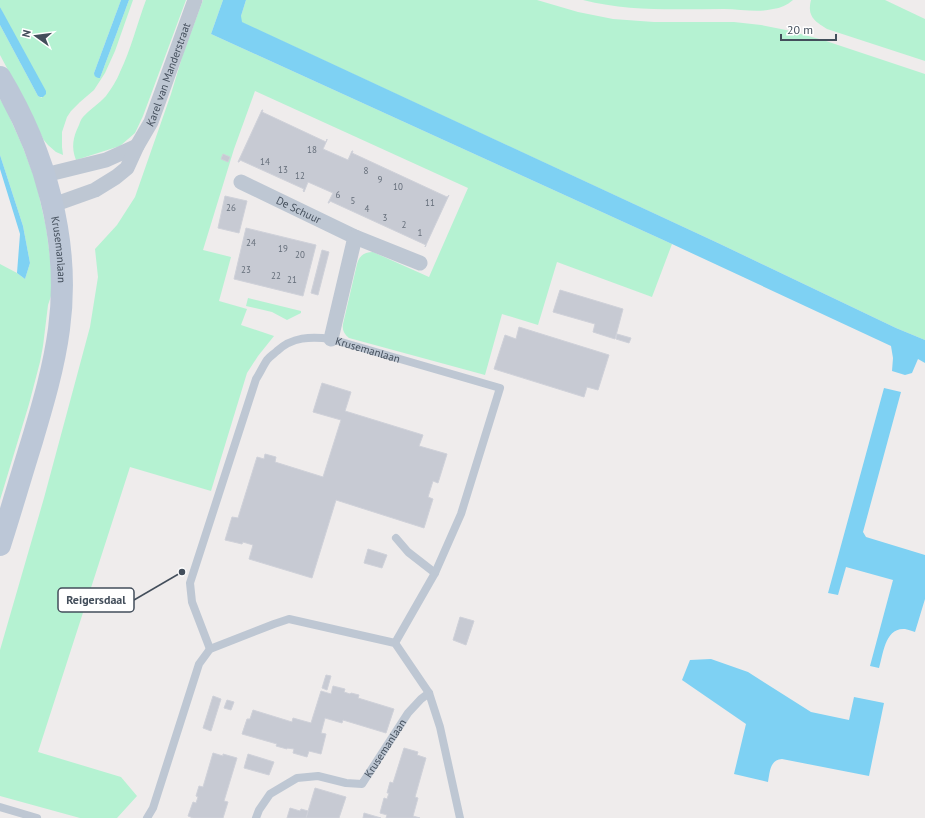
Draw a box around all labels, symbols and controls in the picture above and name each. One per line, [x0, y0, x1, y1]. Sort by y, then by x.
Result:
north arrow [16, 16, 56, 56]
scale bar [781, 16, 836, 42]
street label: Karel van Manderstraat [143, 20, 193, 129]
text: 20 m [787, 22, 813, 37]
text: N [19, 28, 34, 39]
house number: 18 [307, 144, 317, 155]
house number: 14 [260, 156, 270, 167]
house number: 13 [278, 164, 288, 175]
house number: 8 [364, 165, 369, 176]
house number: 12 [295, 170, 305, 181]
house number: 9 [378, 174, 383, 185]
house number: 10 [393, 181, 403, 192]
house number: 6 [336, 189, 341, 200]
street label: De Schuur [274, 193, 324, 227]
house number: 5 [351, 195, 356, 206]
house number: 11 [425, 197, 435, 208]
house number: 26 [226, 202, 236, 213]
house number: 4 [365, 203, 370, 214]
house number: 3 [383, 212, 388, 223]
street label: Krusemanlaan [48, 215, 69, 283]
house number: 2 [402, 219, 407, 230]
house number: 1 [418, 227, 423, 238]
house number: 24 [246, 237, 256, 248]
house number: 19 [278, 243, 288, 254]
house number: 20 [295, 249, 305, 260]
house number: 23 [241, 264, 251, 275]
house number: 22 [271, 270, 281, 281]
house number: 21 [287, 274, 297, 285]
street label: Krusemanlaan [334, 334, 402, 366]
callout: Reigersdaal [58, 588, 134, 612]
text: Reigersdaal [66, 592, 126, 607]
street label: Krusemanlaan [361, 716, 409, 780]

